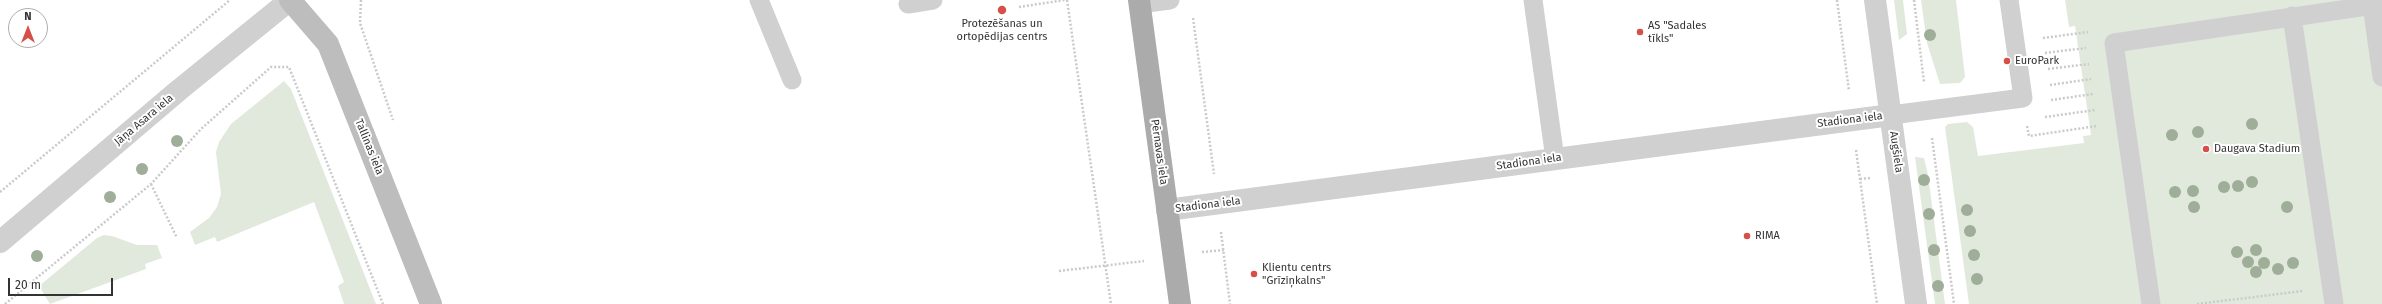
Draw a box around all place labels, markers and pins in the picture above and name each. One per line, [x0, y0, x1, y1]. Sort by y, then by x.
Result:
marker: Protezēšanas un ortopēdijas centrs [996, 4, 1008, 16]
place label: Protezēšanas un ortopēdijas centrs [957, 17, 1047, 43]
place label: AS "Sadales tīkls" [1648, 19, 1706, 45]
marker: AS "Sadales tīkls" [1635, 27, 1645, 37]
place label: EuroPark [2015, 54, 2059, 68]
marker: EuroPark [2002, 56, 2012, 66]
place label: Daugava Stadium [2214, 142, 2300, 156]
marker: Daugava Stadium [2201, 144, 2211, 154]
place label: RIMA [1755, 229, 1780, 243]
marker: RIMA [1742, 231, 1752, 241]
place label: Klientu centrs "Grīziņkalns" [1262, 261, 1331, 287]
marker: Klientu centrs "Grīziņkalns" [1249, 269, 1259, 279]

